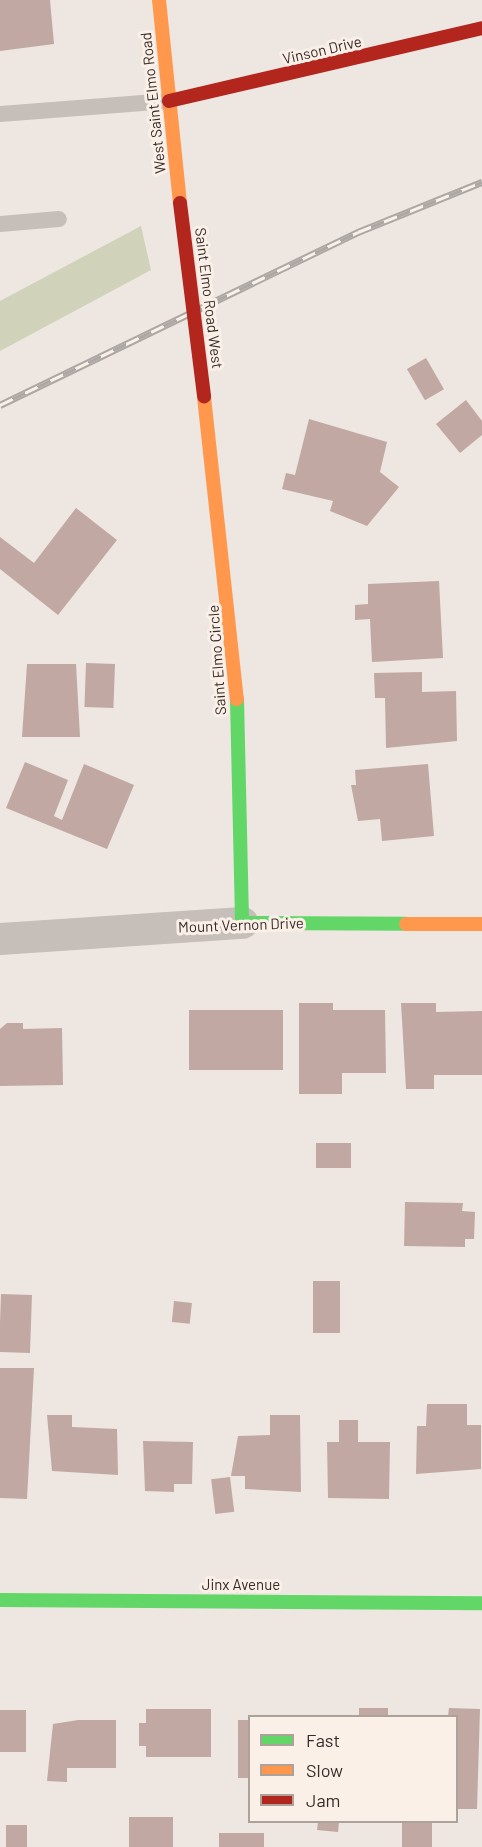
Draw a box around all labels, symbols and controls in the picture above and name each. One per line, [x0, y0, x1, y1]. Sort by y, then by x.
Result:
street label: West Saint Elmo Road [137, 32, 169, 174]
street label: Vinson Drive [281, 32, 363, 68]
street label: Saint Elmo Road West [191, 226, 227, 370]
street label: Saint Elmo Circle [204, 604, 230, 716]
street label: Mount Vernon Drive [178, 914, 304, 936]
street label: Jinx Avenue [202, 1576, 280, 1594]
legend [248, 1715, 458, 1823]
text: Fast [306, 1729, 340, 1751]
text: Slow [306, 1759, 343, 1781]
text: Jam [306, 1789, 340, 1811]

